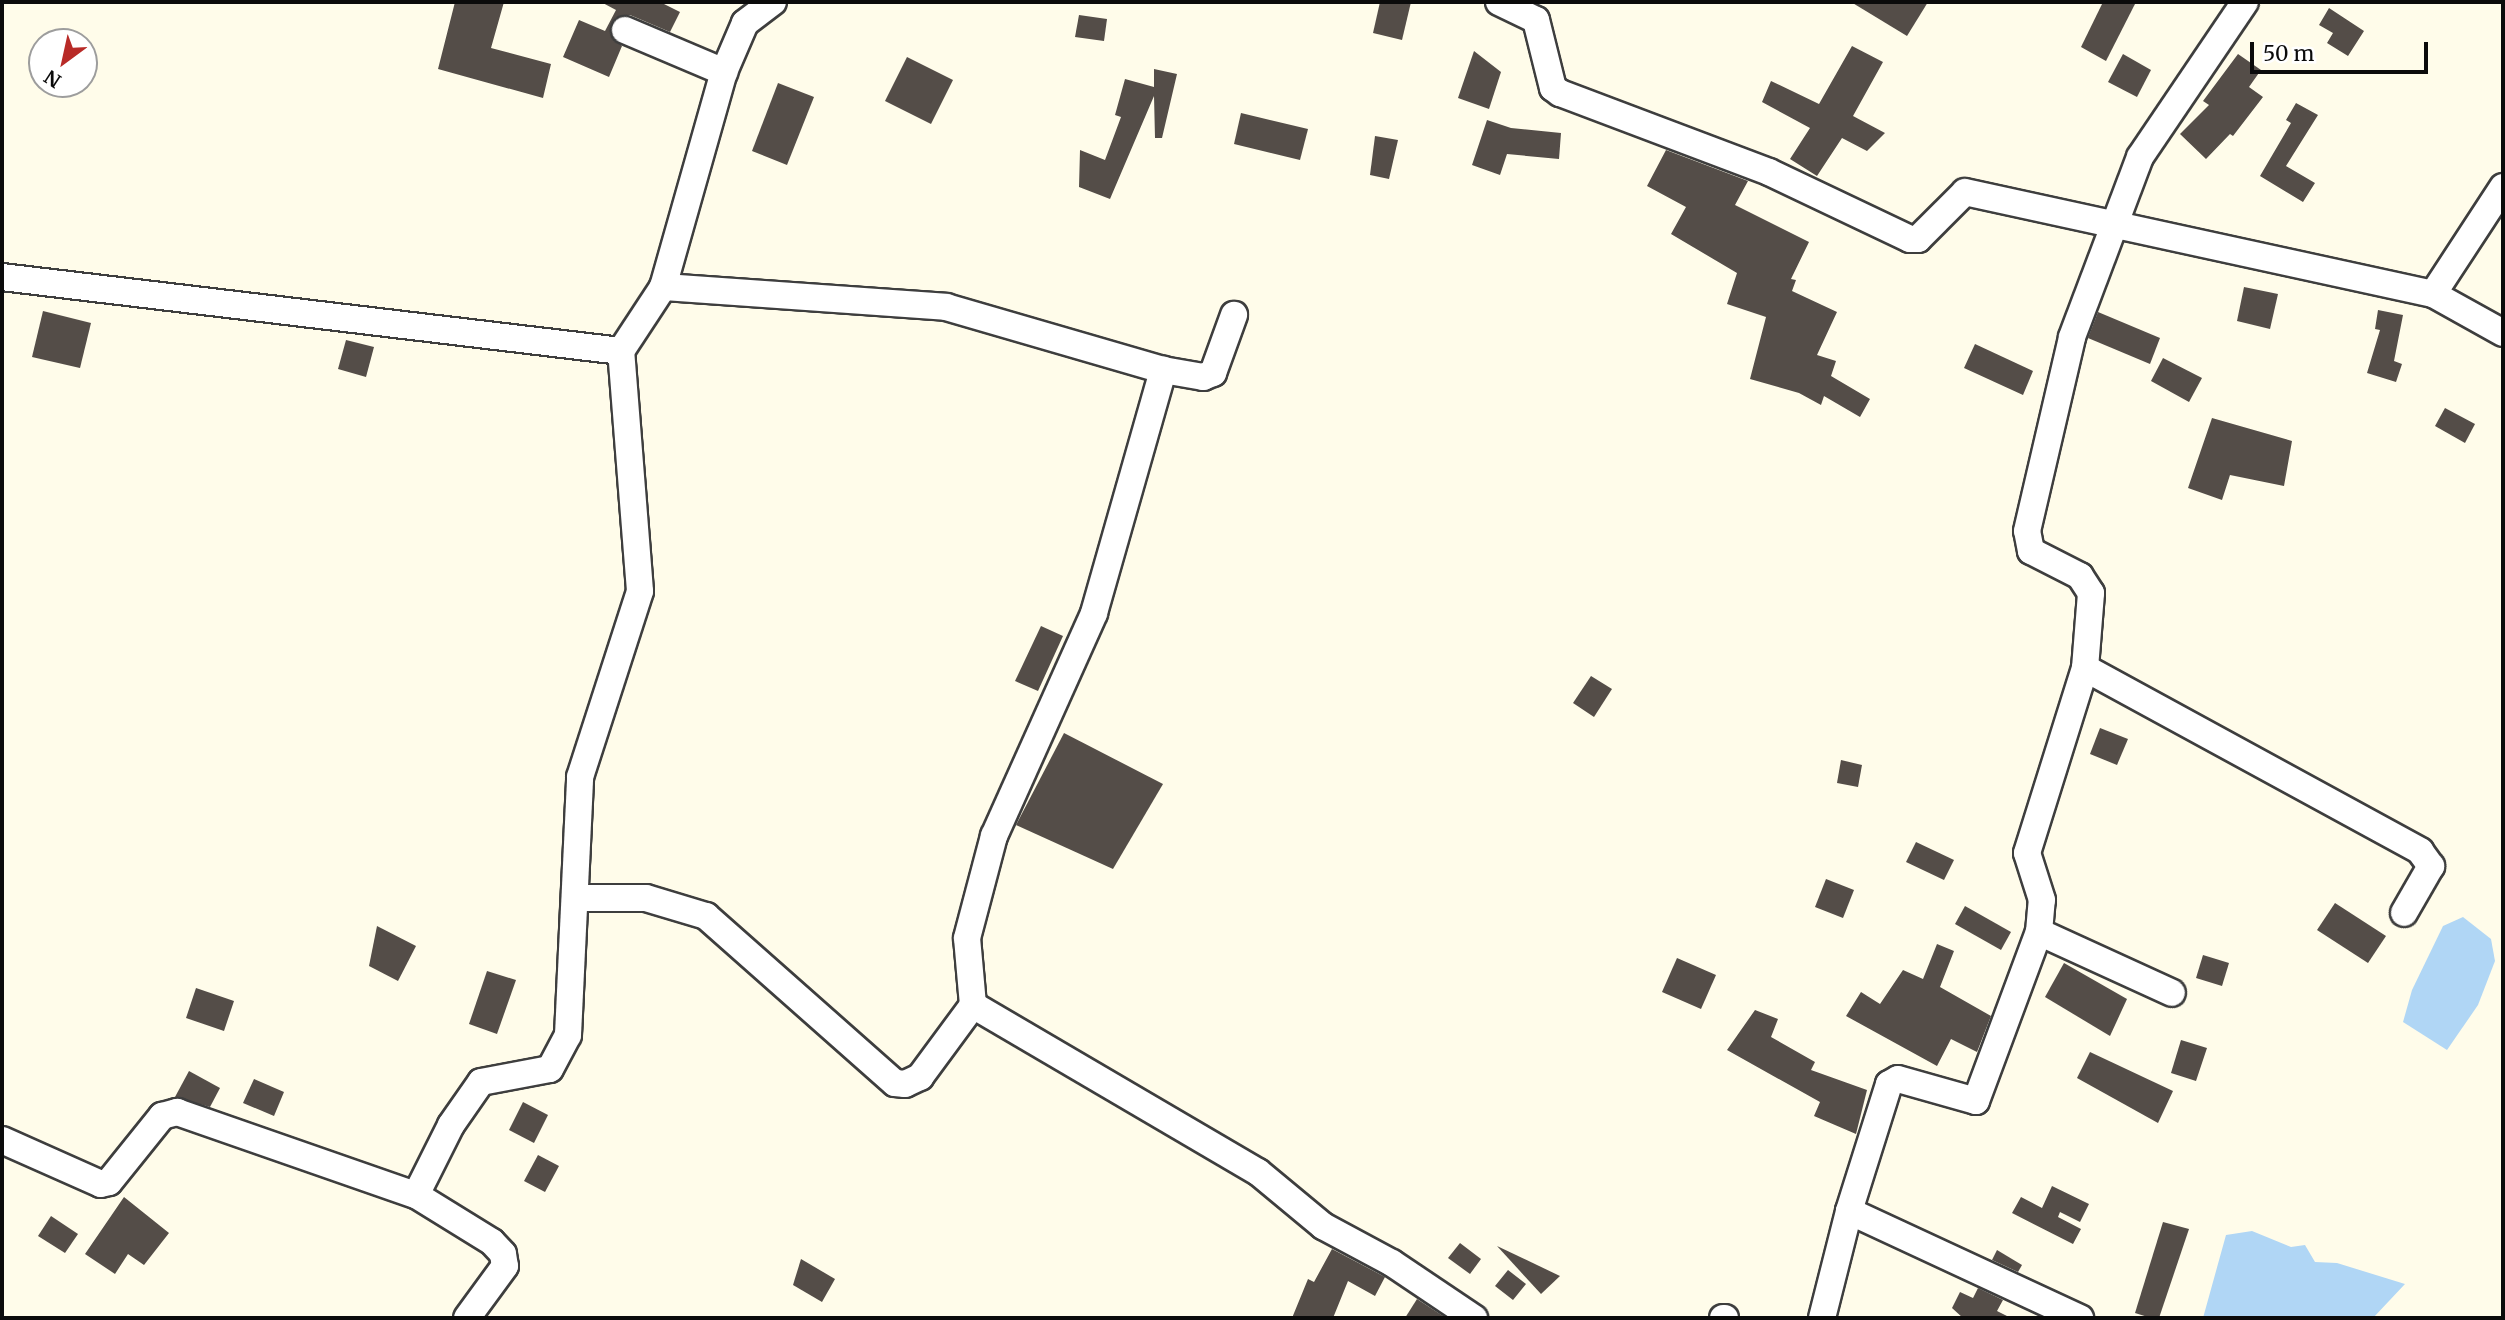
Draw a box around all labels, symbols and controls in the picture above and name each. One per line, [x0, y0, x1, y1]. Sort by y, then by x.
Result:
north arrow [28, 28, 98, 98]
scale bar [2253, 28, 2432, 72]
text: 50 m [2263, 40, 2314, 67]
text: N [40, 65, 65, 93]

